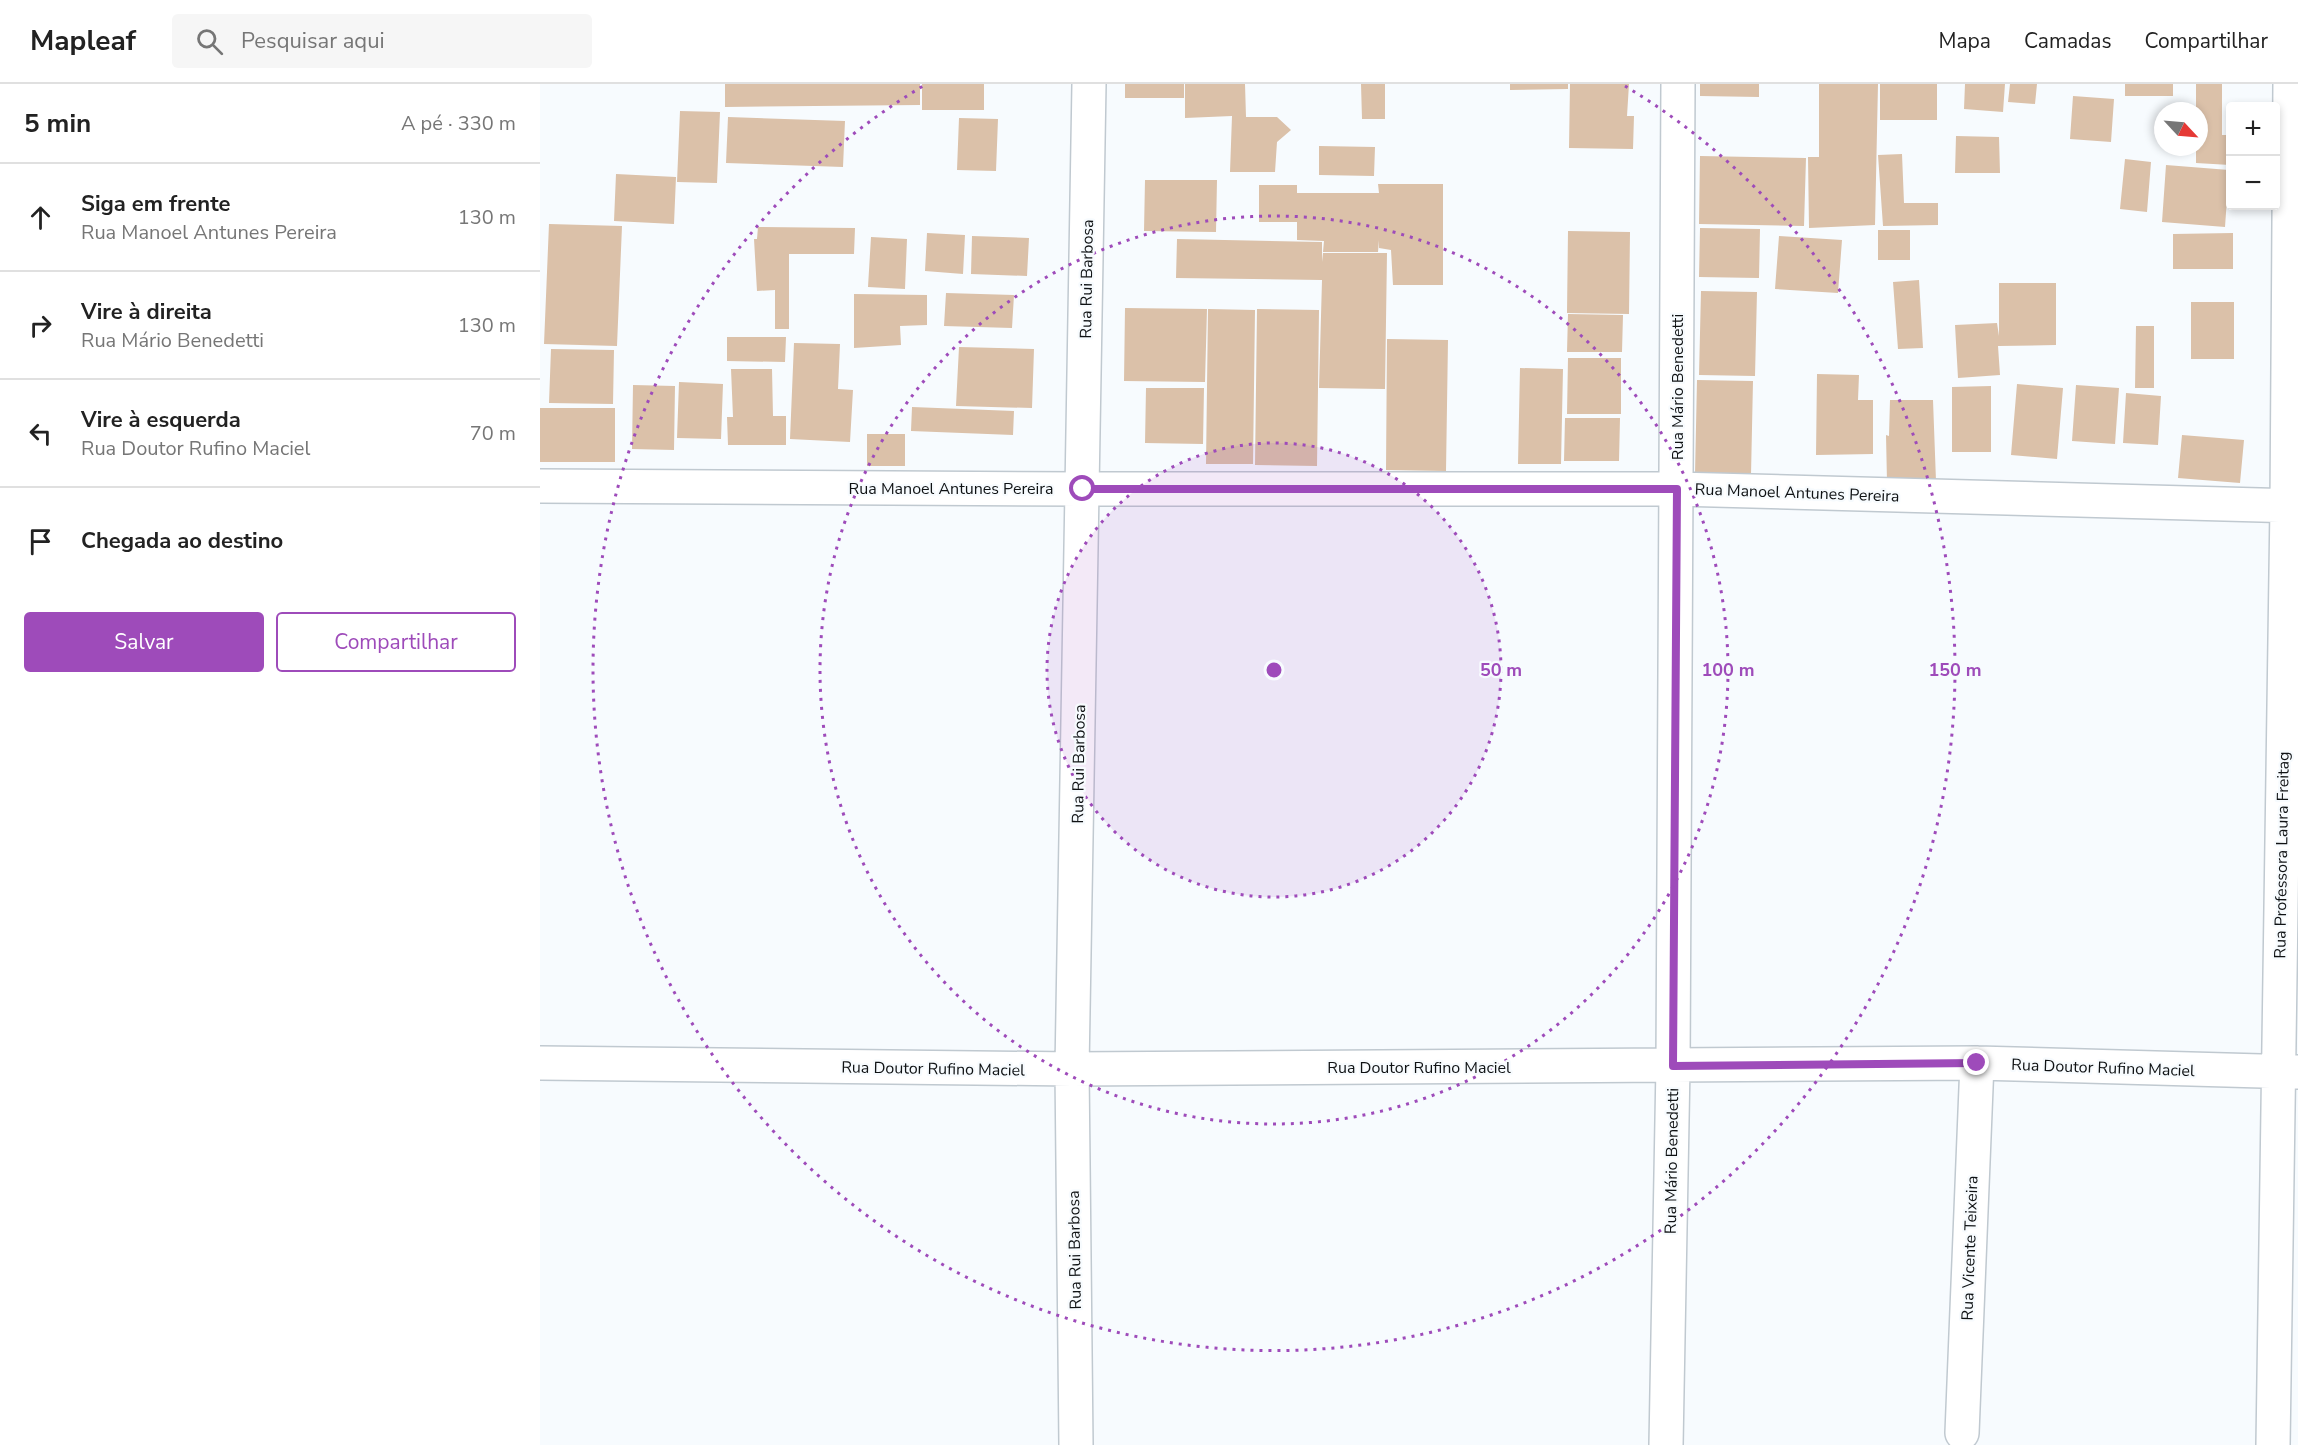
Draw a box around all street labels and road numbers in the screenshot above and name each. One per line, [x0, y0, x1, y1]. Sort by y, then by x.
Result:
street label: Rua Rui Barbosa [1075, 219, 1099, 339]
street label: Rua Mário Benedetti [1667, 314, 1689, 460]
street label: Rua Manoel Antunes Pereira [849, 478, 1053, 500]
street label: Rua Manoel Antunes Pereira [1694, 478, 1900, 508]
street label: Rua Rui Barbosa [1067, 704, 1091, 824]
street label: Rua Professora Laura Freitag [2269, 751, 2295, 959]
street label: Rua Doutor Rufino Maciel [2011, 1054, 2195, 1082]
street label: Rua Doutor Rufino Maciel [841, 1056, 1025, 1082]
street label: Rua Doutor Rufino Maciel [1327, 1057, 1511, 1079]
street label: Rua Mário Benedetti [1660, 1088, 1684, 1234]
street label: Rua Vicente Teixeira [1956, 1175, 1984, 1321]
street label: Rua Rui Barbosa [1063, 1190, 1087, 1310]

